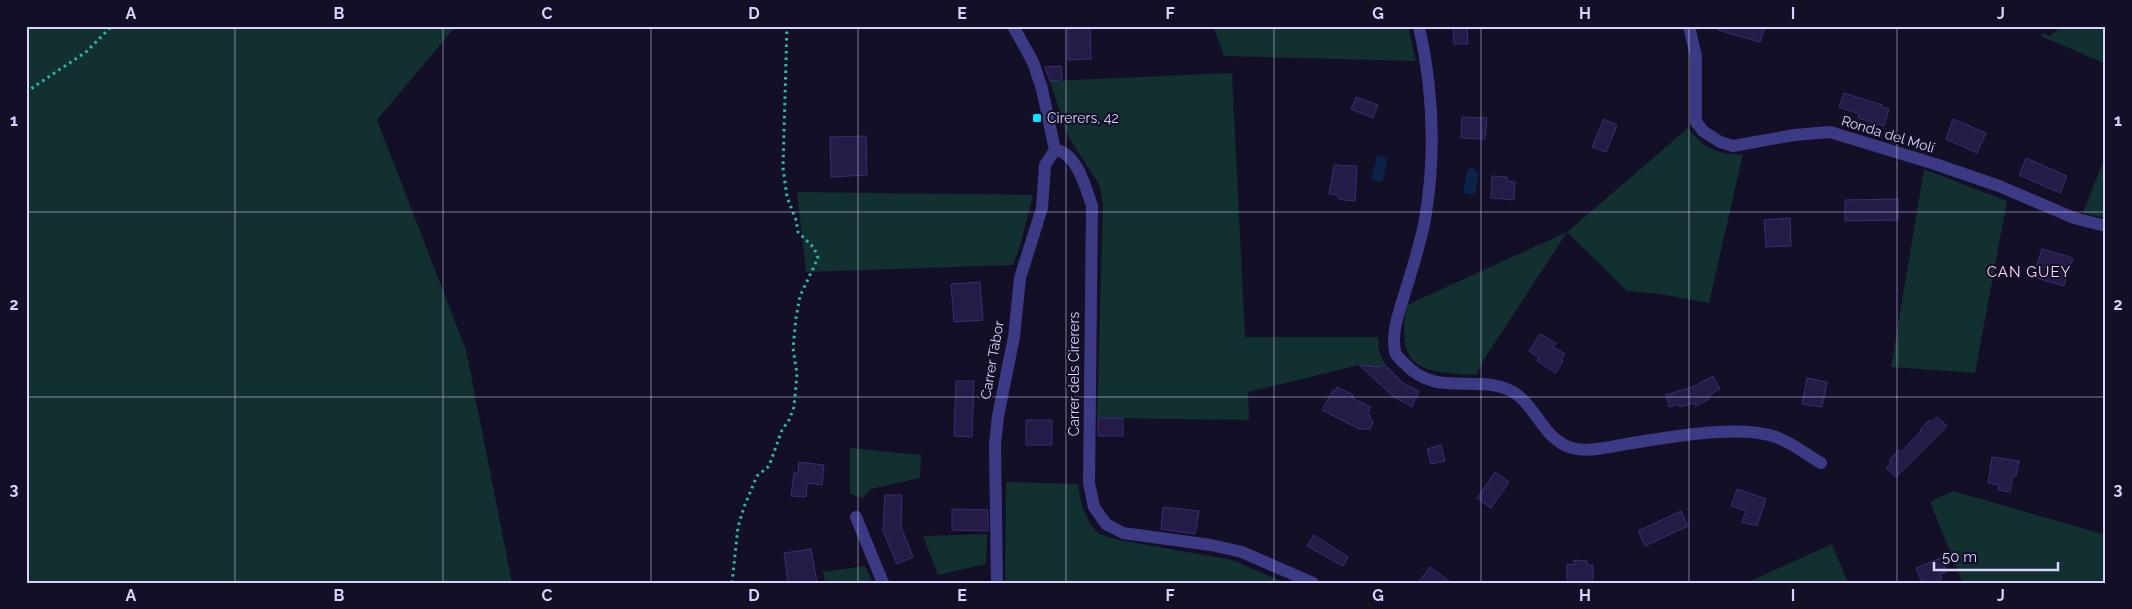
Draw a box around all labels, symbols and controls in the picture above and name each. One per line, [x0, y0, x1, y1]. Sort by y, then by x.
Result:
text: A [126, 4, 137, 23]
text: B [334, 4, 345, 23]
text: C [542, 4, 553, 23]
text: D [748, 4, 760, 23]
text: E [957, 4, 967, 23]
text: F [1165, 4, 1175, 23]
text: G [1372, 4, 1384, 23]
text: H [1579, 4, 1591, 23]
text: I [1791, 4, 1795, 23]
text: J [1997, 4, 2005, 23]
place label: Cirerers, 42 [1047, 110, 1119, 126]
text: 1 [10, 111, 18, 130]
text: 1 [2114, 111, 2122, 130]
marker: Cirerers, 42 [1031, 112, 1043, 124]
street label: Ronda del Molí [1839, 112, 1937, 156]
district label: CAN GUEY [1987, 263, 2071, 281]
text: 2 [9, 295, 19, 314]
text: 2 [2113, 295, 2123, 314]
street label: Carrer dels Cirerers [1066, 312, 1082, 436]
street label: Carrer Tàbor [977, 319, 1007, 400]
text: 3 [10, 480, 19, 499]
text: 3 [2114, 480, 2123, 499]
scale bar [1934, 539, 2058, 571]
text: 50 m [1942, 548, 1977, 566]
text: A [126, 586, 137, 605]
text: B [334, 586, 345, 605]
text: C [542, 586, 553, 605]
text: D [748, 586, 760, 605]
text: E [957, 586, 967, 605]
text: F [1165, 586, 1175, 605]
text: G [1372, 586, 1384, 605]
text: H [1579, 586, 1591, 605]
text: I [1791, 586, 1795, 605]
text: J [1997, 586, 2005, 605]

